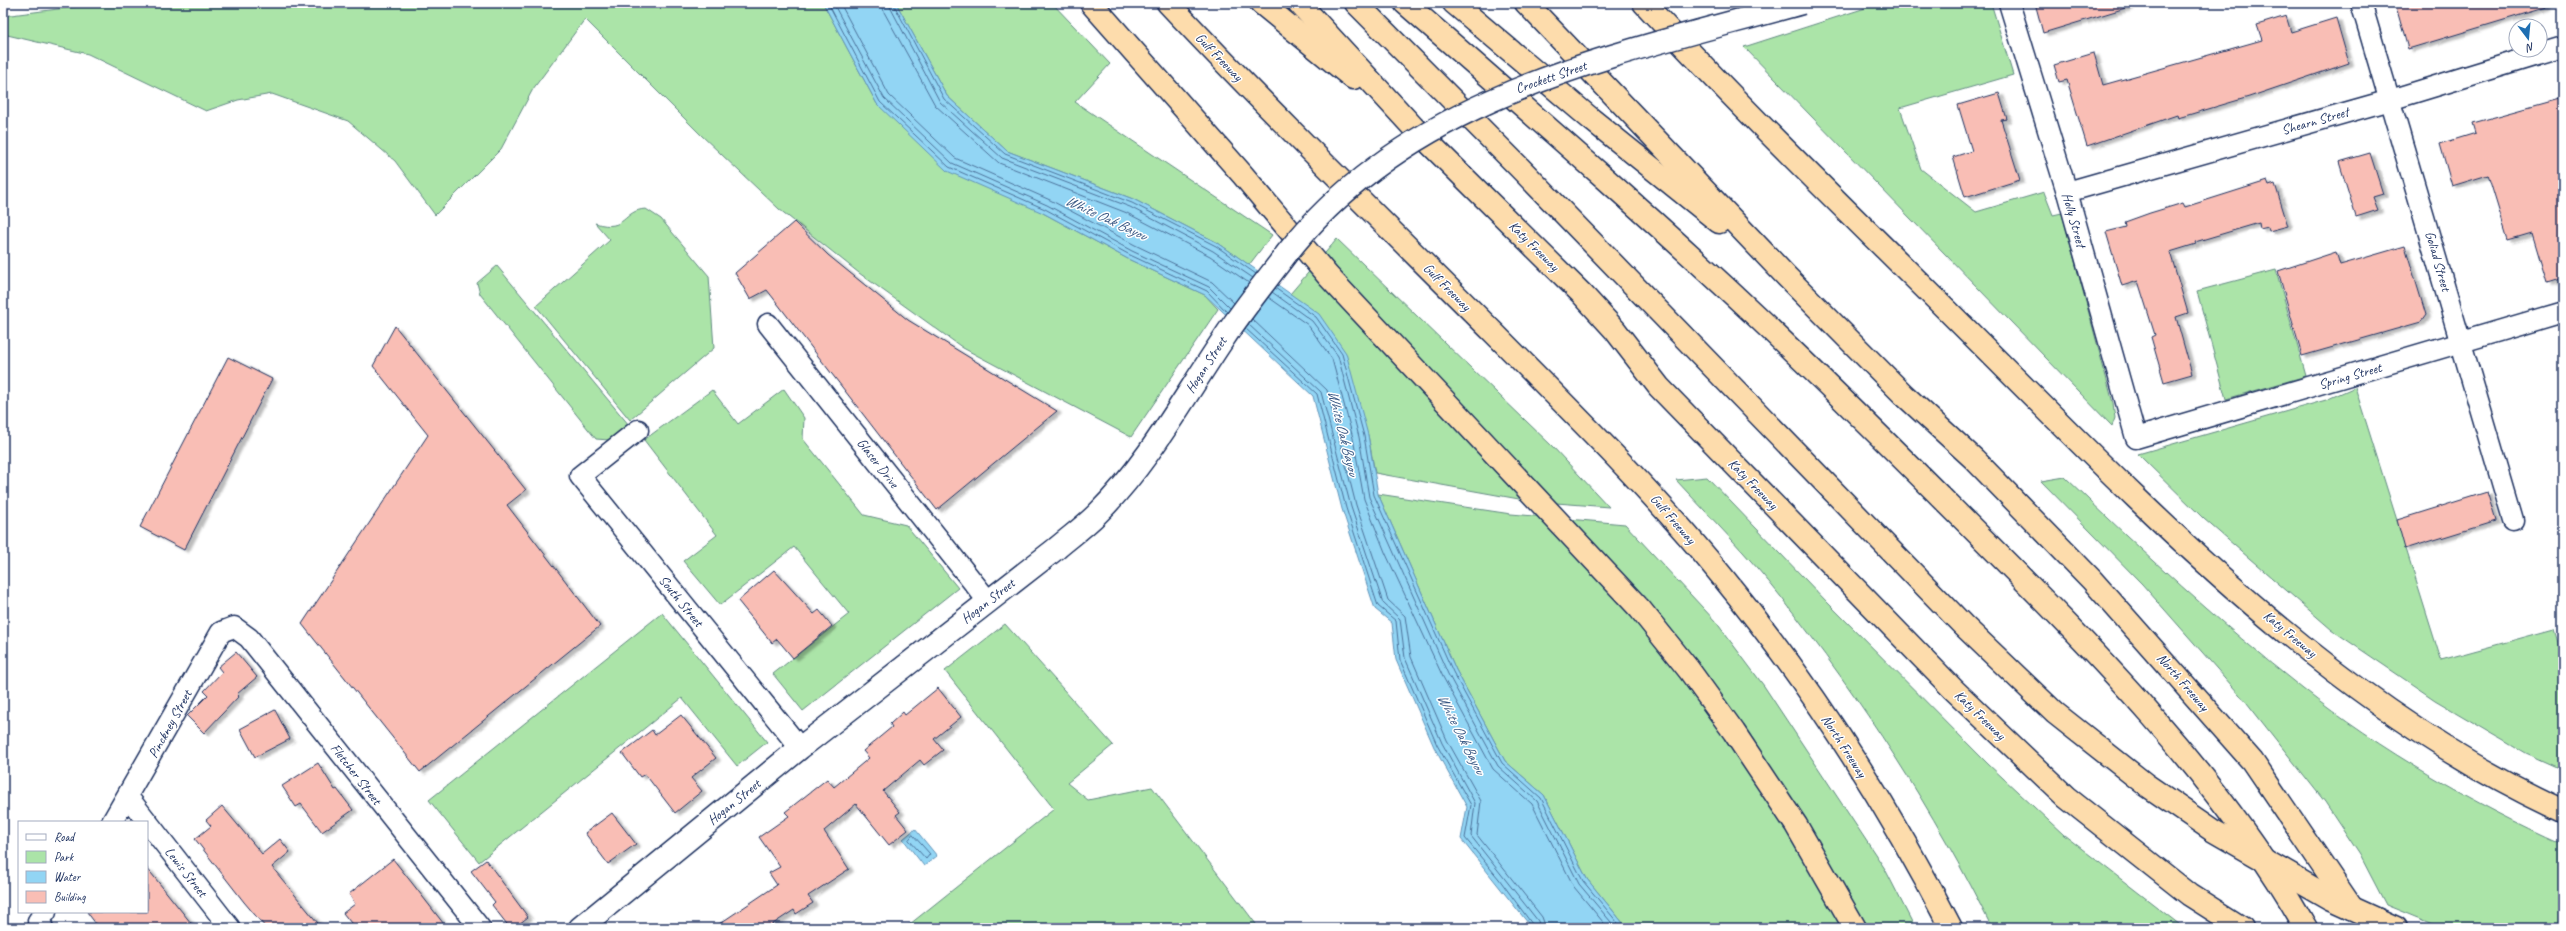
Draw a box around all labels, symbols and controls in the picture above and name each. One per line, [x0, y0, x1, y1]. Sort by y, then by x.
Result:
north arrow [2508, 18, 2548, 58]
street label: Gulf Freeway [1192, 29, 1247, 86]
text: N [2523, 40, 2536, 56]
street label: Crockett Street [1513, 56, 1590, 97]
street label: Shearn Street [2280, 103, 2353, 139]
water label: White Oak Bayou [1062, 191, 1152, 246]
street label: Holly Street [2058, 191, 2091, 251]
street label: Katy Freeway [1505, 217, 1563, 275]
street label: Goliad Street [2421, 229, 2455, 294]
street label: Gulf Freeway [1420, 260, 1475, 315]
street label: Hogan Street [1182, 333, 1231, 396]
street label: Spring Street [2317, 359, 2385, 393]
water label: White Oak Bayou [1323, 388, 1363, 480]
street label: Glaser Drive [853, 435, 904, 492]
street label: Katy Freeway [1725, 455, 1782, 514]
street label: Gulf Freeway [1647, 491, 1700, 548]
street label: South Street [655, 572, 708, 631]
street label: Hogan Street [958, 574, 1019, 627]
street label: Katy Freeway [2260, 607, 2321, 662]
street label: North Freeway [2153, 650, 2214, 715]
street label: Pinckney Street [144, 686, 196, 761]
street label: Katy Freeway [1951, 687, 2010, 744]
water label: White Oak Bayou [1433, 691, 1490, 779]
street label: North Freeway [1818, 712, 1871, 781]
street label: Fletcher Street [327, 740, 386, 809]
street label: Hogan Street [704, 775, 765, 829]
legend [18, 821, 148, 913]
text: Road [54, 829, 76, 845]
street label: Lewis Street [161, 844, 212, 901]
text: Park [54, 849, 75, 865]
text: Water [54, 869, 82, 885]
text: Building [54, 889, 86, 905]

